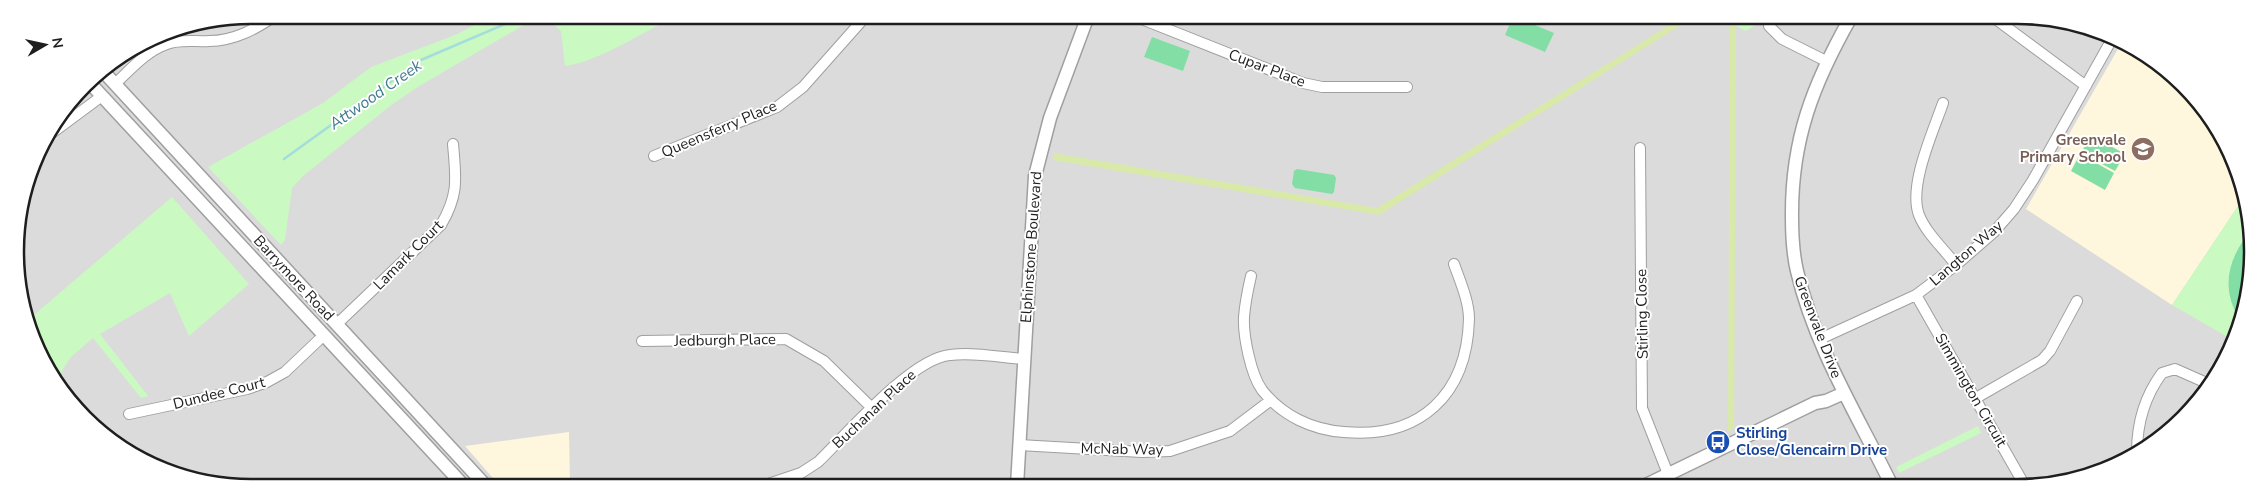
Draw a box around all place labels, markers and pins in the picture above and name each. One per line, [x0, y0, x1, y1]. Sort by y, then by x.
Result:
place label: Greenvale Primary School [2020, 130, 2126, 167]
school or university icon: Greenvale Primary School [2130, 136, 2156, 162]
place label: Stirling Close/Glencairn Drive [1736, 423, 1887, 460]
bus stop icon: Stirling Close/Glencairn Drive [1705, 429, 1731, 455]

